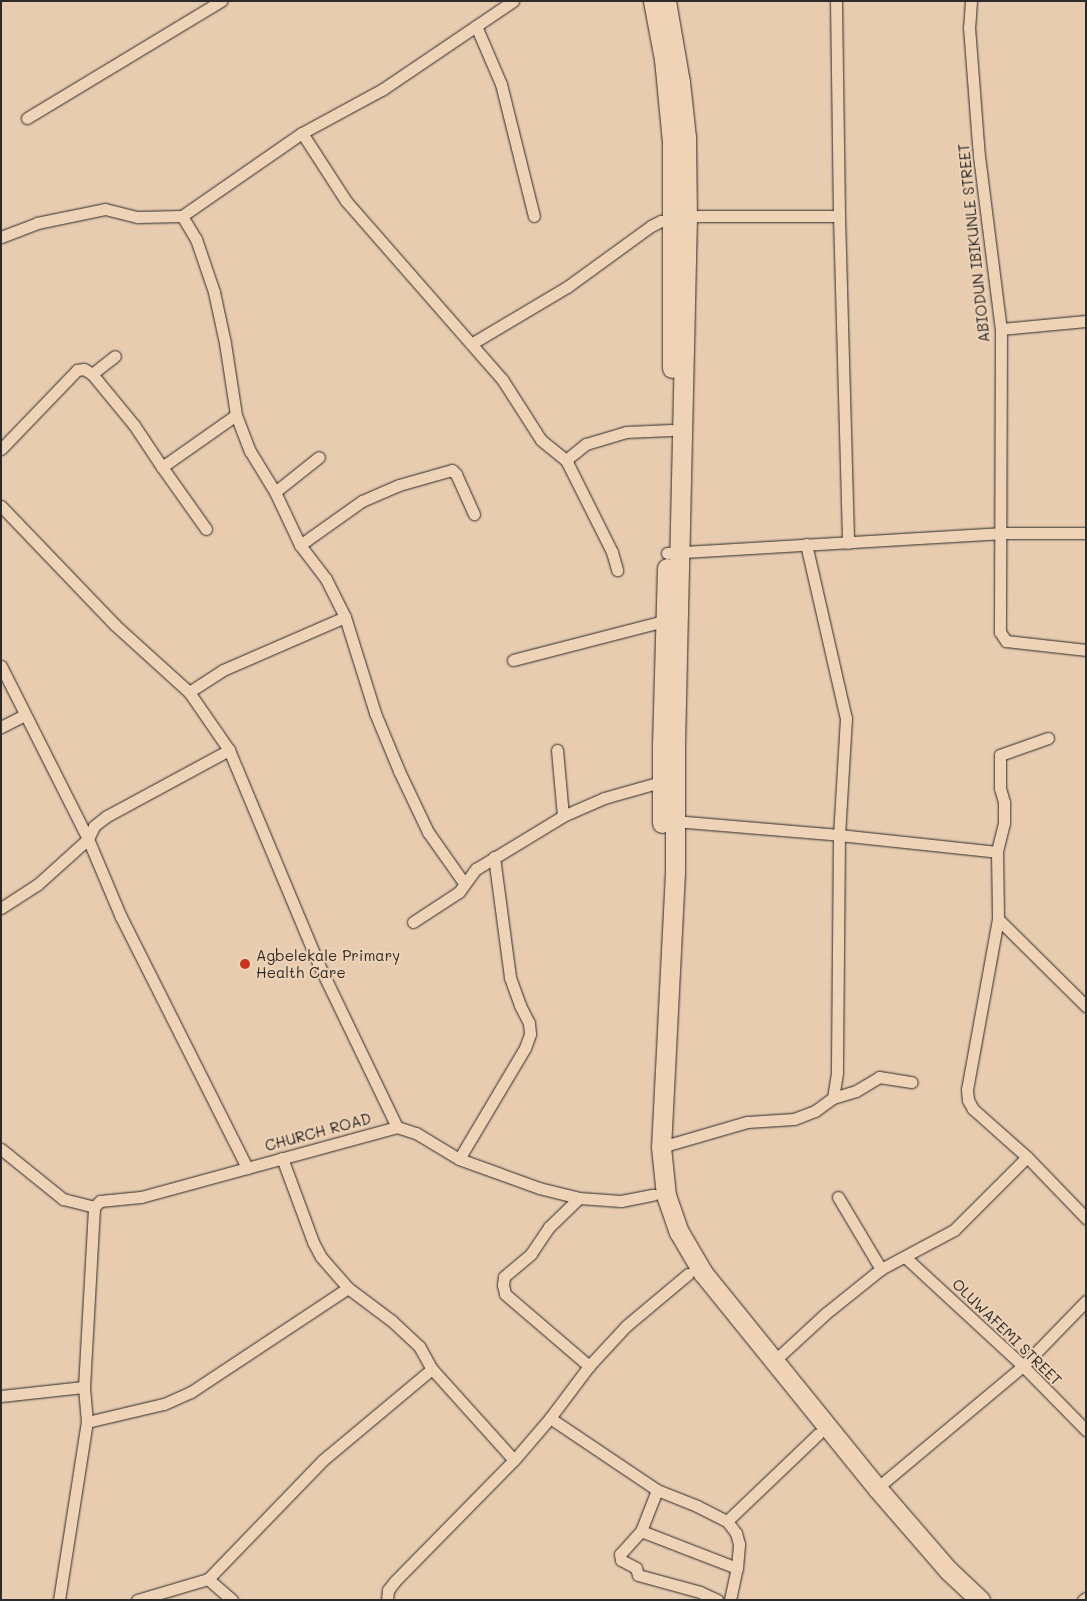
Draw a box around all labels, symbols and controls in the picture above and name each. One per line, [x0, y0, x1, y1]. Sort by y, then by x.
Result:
street label: ABIODUN IBIKUNLE STREET [955, 143, 993, 343]
place label: Agbelekale Primary Health Care [256, 946, 400, 981]
marker: Agbelekale Primary Health Care [238, 957, 252, 971]
street label: CHURCH ROAD [263, 1109, 373, 1155]
street label: OLUWAFEMI STREET [948, 1275, 1066, 1389]

